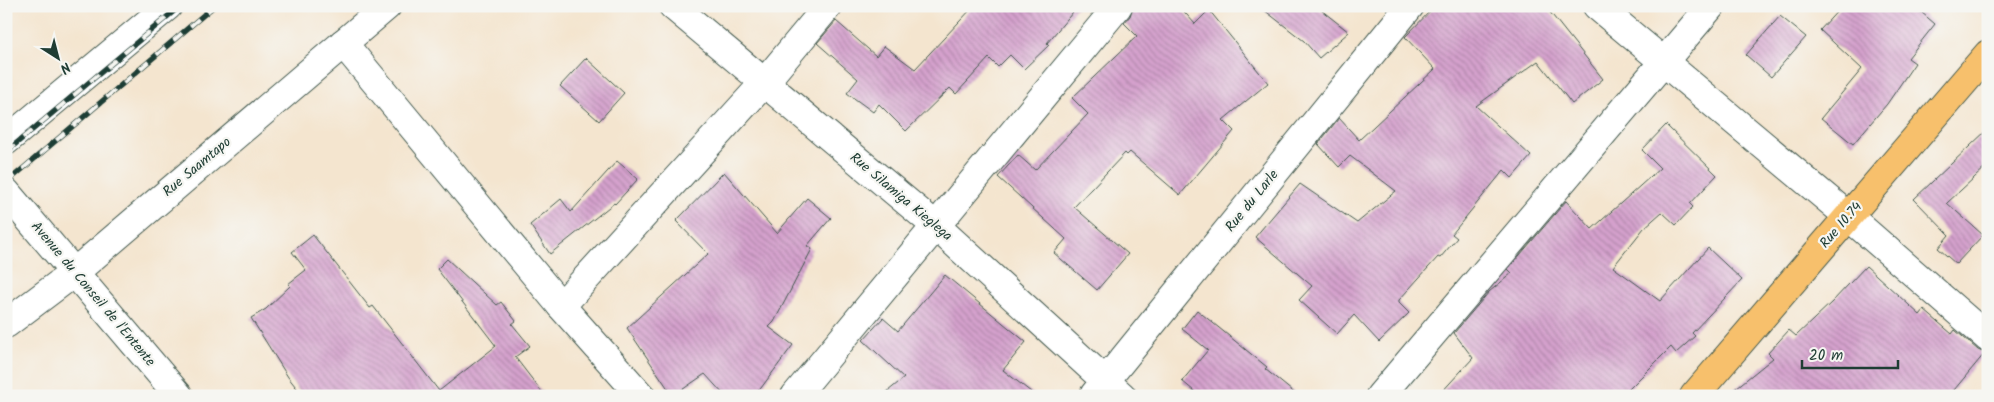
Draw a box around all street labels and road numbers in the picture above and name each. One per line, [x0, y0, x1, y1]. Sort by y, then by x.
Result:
street label: Rue Saamtapo [158, 132, 236, 202]
street label: Rue Silamiga Kieglega [845, 147, 957, 247]
street label: Rue du Larle [1220, 164, 1285, 237]
street label: Rue 10.74 [1814, 197, 1868, 253]
street label: Avenue du Conseil de l'Entente [25, 216, 161, 372]

